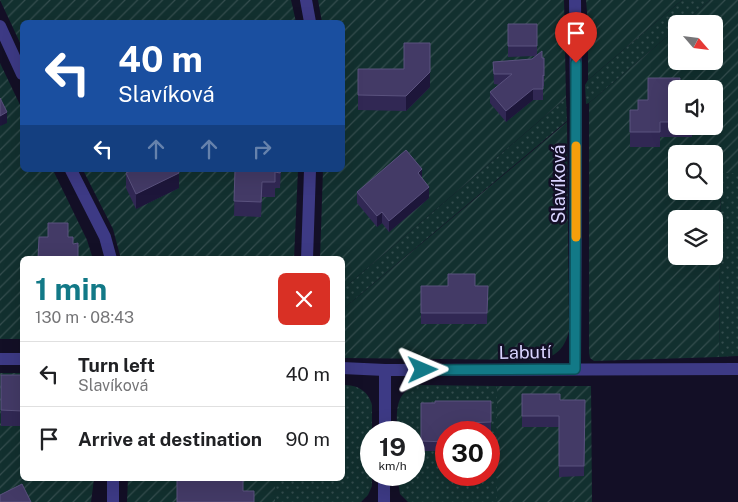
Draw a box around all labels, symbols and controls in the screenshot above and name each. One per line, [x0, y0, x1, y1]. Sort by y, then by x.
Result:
pin [555, 12, 597, 63]
north arrow [668, 15, 722, 70]
map controls [668, 15, 723, 265]
icon: arrive [562, 19, 590, 47]
text: 40 m [118, 39, 203, 80]
icon: left [35, 40, 100, 105]
button: sound [668, 80, 723, 135]
text: Slavíková [118, 81, 215, 107]
icon: left [89, 135, 117, 163]
icon: ahead [142, 135, 170, 163]
icon: ahead [195, 135, 223, 163]
icon: right [248, 135, 276, 163]
street label: Slavíková [548, 144, 569, 224]
button: search [668, 145, 723, 200]
button: layers [668, 210, 723, 265]
text: 1 min [35, 271, 107, 307]
button: close [278, 273, 330, 325]
text: 130 m · 08:43 [35, 308, 134, 327]
street label: Labutí [499, 341, 552, 363]
position arrow [396, 343, 448, 395]
text: Turn left [78, 354, 155, 376]
icon: left [35, 360, 63, 388]
text: 40 m [285, 363, 330, 385]
text: Slavíková [78, 376, 148, 395]
speed limit sign: 30 [435, 421, 500, 486]
icon: arrive [35, 425, 63, 453]
text: Arrive at destination [78, 428, 262, 450]
text: 90 m [286, 428, 330, 450]
text: 19 [379, 432, 406, 462]
text: km/h [378, 459, 407, 473]

